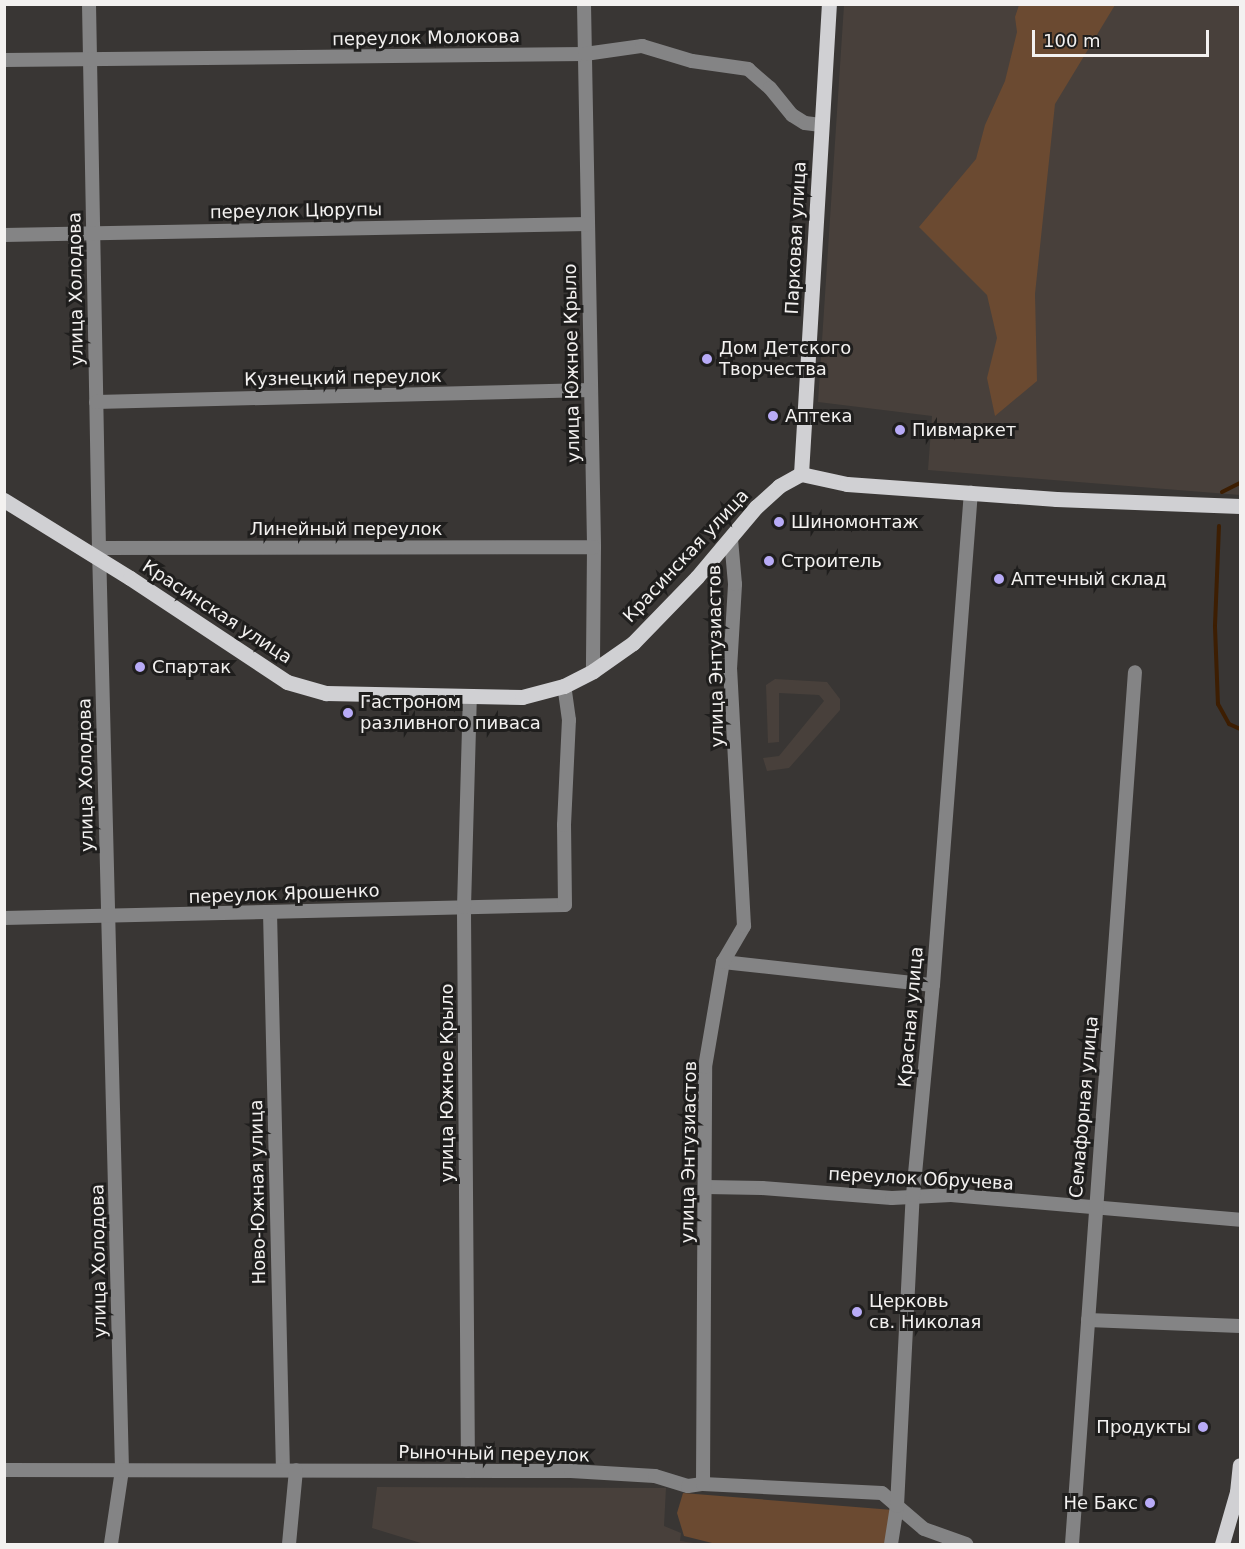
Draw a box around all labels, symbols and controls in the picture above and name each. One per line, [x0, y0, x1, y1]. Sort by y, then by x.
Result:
scale bar [1035, 18, 1212, 56]
street label: переулок Молокова [332, 26, 520, 50]
text: 100 m [1043, 30, 1101, 51]
street label: Парковая улица [781, 161, 811, 315]
street label: переулок Цюрупы [210, 199, 382, 223]
street label: улица Холодова [64, 212, 88, 366]
street label: улица Южное Крыло [559, 263, 585, 463]
place label: Дом Детского Творчества [719, 338, 851, 380]
marker: Дом Детского Творчества [700, 352, 714, 366]
street label: Кузнецкий переулок [244, 365, 442, 391]
place label: Аптека [785, 405, 853, 427]
marker: Аптека [766, 409, 780, 423]
place label: Пивмаркет [912, 419, 1016, 441]
marker: Пивмаркет [893, 423, 907, 437]
street label: Красинская улица [619, 485, 753, 627]
place label: Шиномонтаж [791, 511, 919, 533]
marker: Шиномонтаж [772, 515, 786, 529]
street label: Линейный переулок [250, 518, 442, 540]
place label: Строитель [781, 550, 882, 572]
marker: Строитель [762, 554, 776, 568]
street label: Красинская улица [138, 556, 296, 668]
street label: улица Энтузиастов [704, 565, 728, 747]
place label: Аптечный склад [1011, 568, 1166, 590]
marker: Аптечный склад [992, 572, 1006, 586]
place label: Спартак [152, 656, 231, 678]
marker: Спартак [133, 660, 147, 674]
place label: Гастроном разливного пиваса [360, 692, 541, 734]
street label: улица Холодова [74, 698, 98, 852]
marker: Гастроном разливного пиваса [341, 706, 355, 720]
street label: переулок Ярошенко [188, 880, 380, 908]
street label: Красная улица [894, 946, 928, 1088]
street label: улица Южное Крыло [436, 983, 458, 1183]
street label: Семафорная улица [1065, 1015, 1103, 1199]
street label: улица Энтузиастов [677, 1061, 701, 1243]
street label: Ново-Южная улица [246, 1099, 270, 1285]
street label: переулок Обручева [828, 1163, 1014, 1195]
street label: улица Холодова [87, 1184, 111, 1338]
place label: Церковь св. Николая [869, 1291, 981, 1334]
marker: Церковь св. Николая [850, 1305, 864, 1319]
place label: Продукты [1096, 1416, 1191, 1438]
marker: Продукты [1196, 1420, 1210, 1434]
street label: Рыночный переулок [398, 1442, 590, 1466]
place label: Не Бакс [1064, 1492, 1138, 1514]
marker: Не Бакс [1143, 1496, 1157, 1510]

